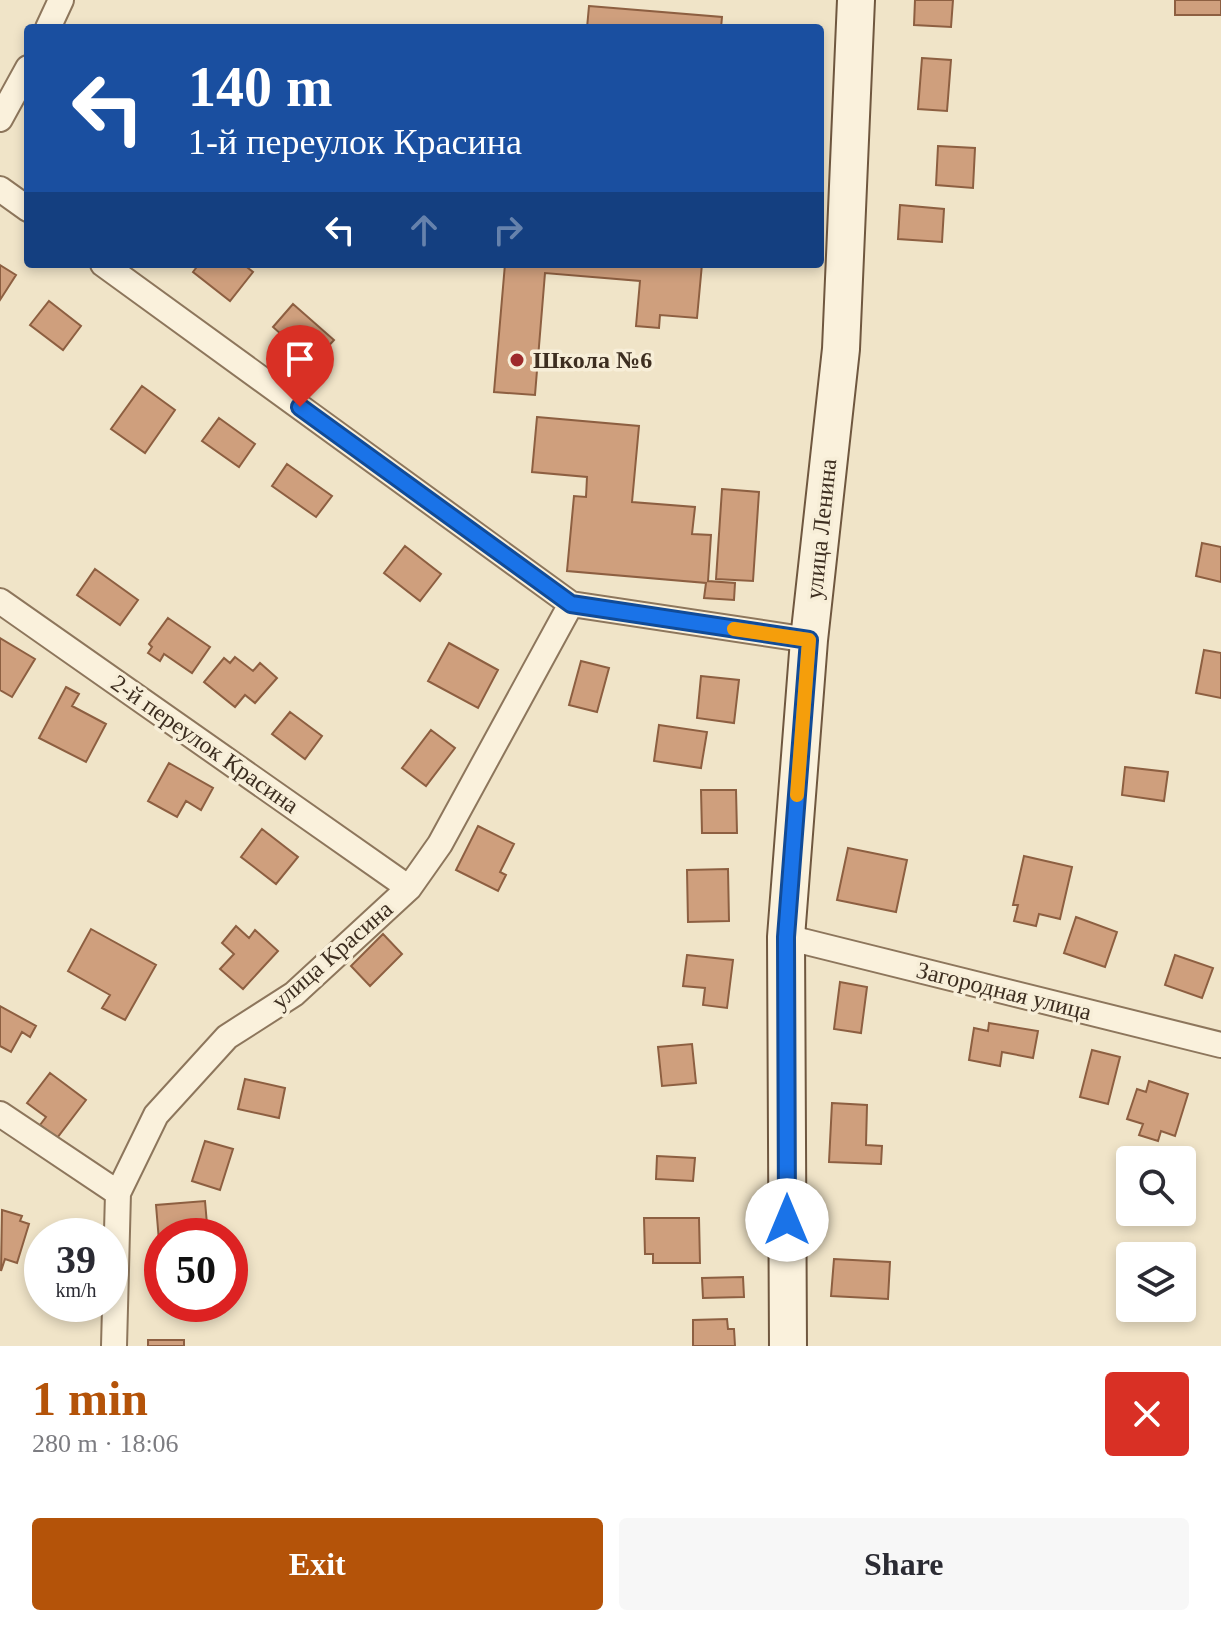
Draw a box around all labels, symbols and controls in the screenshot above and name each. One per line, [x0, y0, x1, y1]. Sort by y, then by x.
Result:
icon: left [56, 56, 160, 160]
text: 140 m [188, 56, 333, 118]
text: 1-й переулок Красина [188, 122, 522, 162]
icon: left [318, 208, 362, 252]
icon: ahead [402, 208, 446, 252]
icon: right [486, 208, 530, 252]
pin [266, 325, 334, 407]
icon: arrive [278, 337, 322, 381]
place label: Школа №6 [533, 347, 652, 373]
marker: Школа №6 [508, 351, 526, 369]
street label: улица Ленина [801, 457, 841, 601]
street label: 2-й переулок Красина [106, 670, 304, 819]
street label: улица Красина [267, 895, 398, 1014]
street label: Загородная улица [914, 957, 1094, 1025]
map controls [1116, 1146, 1196, 1322]
button: search [1116, 1146, 1196, 1226]
position arrow [745, 1178, 829, 1262]
speed limit sign: 50 [144, 1218, 248, 1322]
text: 39 [56, 1237, 96, 1282]
button: layers [1116, 1242, 1196, 1322]
text: km/h [55, 1279, 97, 1301]
text: 1 min [32, 1372, 148, 1425]
button: close [1105, 1372, 1189, 1456]
text: 280 m · 18:06 [32, 1429, 179, 1458]
button: Exit [32, 1518, 603, 1610]
button: Share [619, 1518, 1189, 1610]

